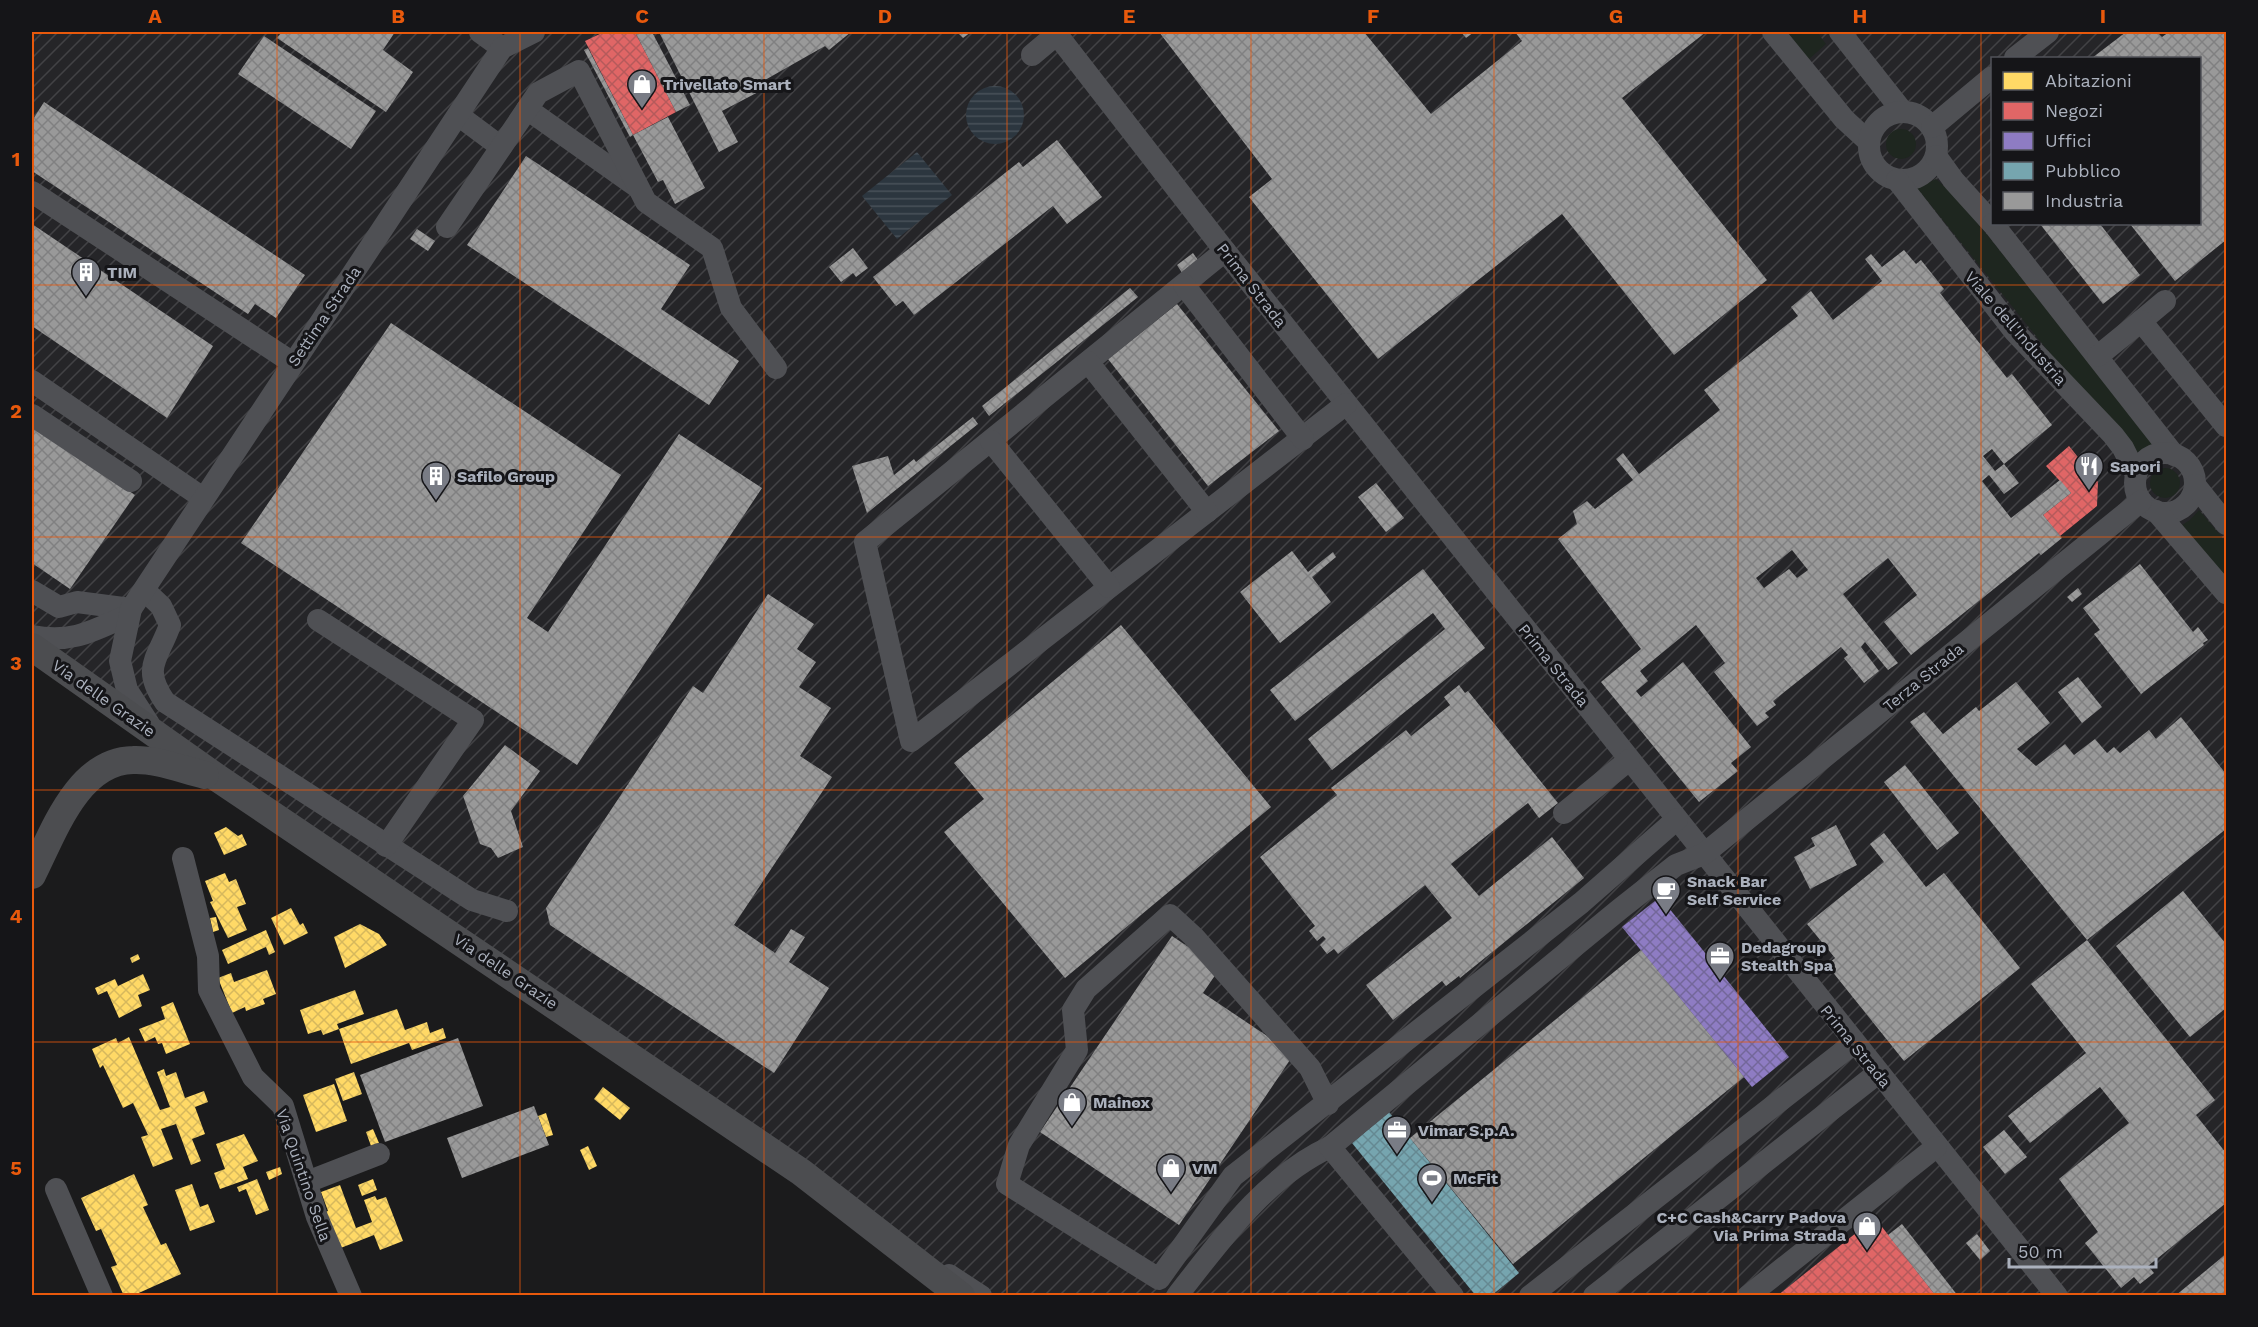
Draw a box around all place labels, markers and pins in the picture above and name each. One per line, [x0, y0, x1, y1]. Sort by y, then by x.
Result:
shop icon: Trivellato Smart [626, 68, 658, 110]
place label: Trivellato Smart [663, 75, 791, 94]
building icon: TIM [70, 256, 102, 298]
place label: TIM [107, 263, 137, 282]
restaurant icon: Sapori [2073, 450, 2105, 492]
place label: Sapori [2110, 457, 2161, 476]
building icon: Safilo Group [420, 460, 452, 502]
place label: Safilo Group [457, 467, 555, 486]
place label: Snack Bar Self Service [1687, 872, 1781, 909]
cafe icon: Snack Bar Self Service [1650, 874, 1682, 916]
place label: Dedagroup Stealth Spa [1741, 938, 1834, 975]
office icon: Dedagroup Stealth Spa [1704, 940, 1736, 982]
shop icon: Mainox [1056, 1086, 1088, 1128]
place label: Mainox [1093, 1093, 1151, 1112]
office icon: Vimar S.p.A. [1381, 1114, 1413, 1156]
place label: Vimar S.p.A. [1418, 1121, 1515, 1140]
shop icon: VM [1155, 1152, 1187, 1194]
place label: VM [1192, 1159, 1218, 1178]
sports icon: McFit [1416, 1162, 1448, 1204]
place label: McFit [1453, 1169, 1498, 1188]
place label: C+C Cash&Carry Padova Via Prima Strada [1656, 1208, 1847, 1245]
shop icon: C+C Cash&Carry Padova Via Prima Strada [1851, 1210, 1883, 1252]

